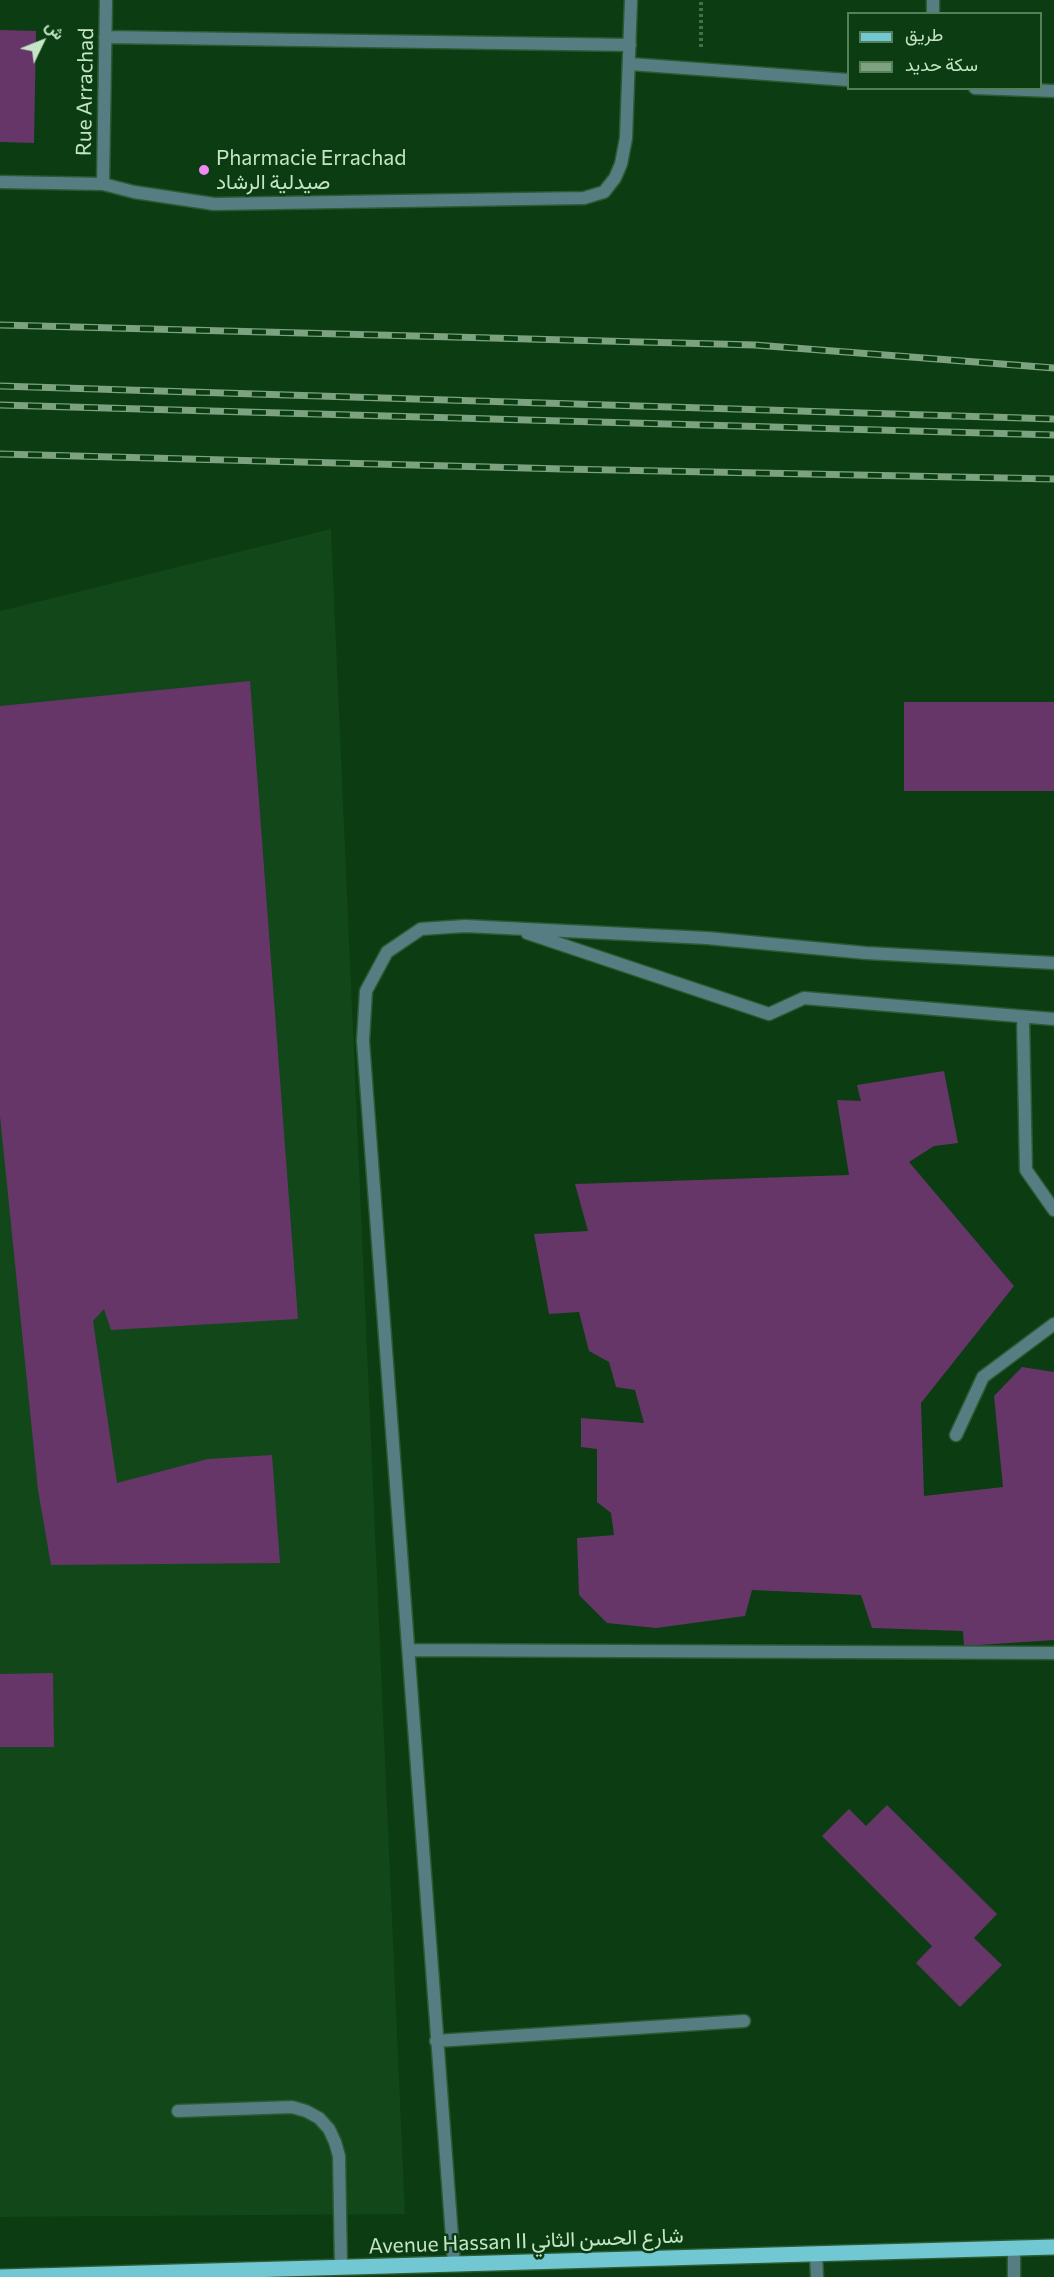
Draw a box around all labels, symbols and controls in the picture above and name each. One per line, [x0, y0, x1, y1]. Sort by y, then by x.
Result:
north arrow [12, 12, 72, 72]
legend [847, 12, 1042, 90]
text: ش [42, 16, 69, 43]
text: طريق [905, 23, 943, 45]
street label: Rue Arrachad [71, 28, 99, 156]
text: سكة حديد [905, 53, 978, 75]
place label: Pharmacie Errachad صيدلية الرشاد [216, 145, 406, 195]
marker: Pharmacie Errachad صيدلية الرشاد [197, 163, 211, 177]
street label: Avenue Hassan II شارع الحسن الثاني [368, 2223, 684, 2259]

